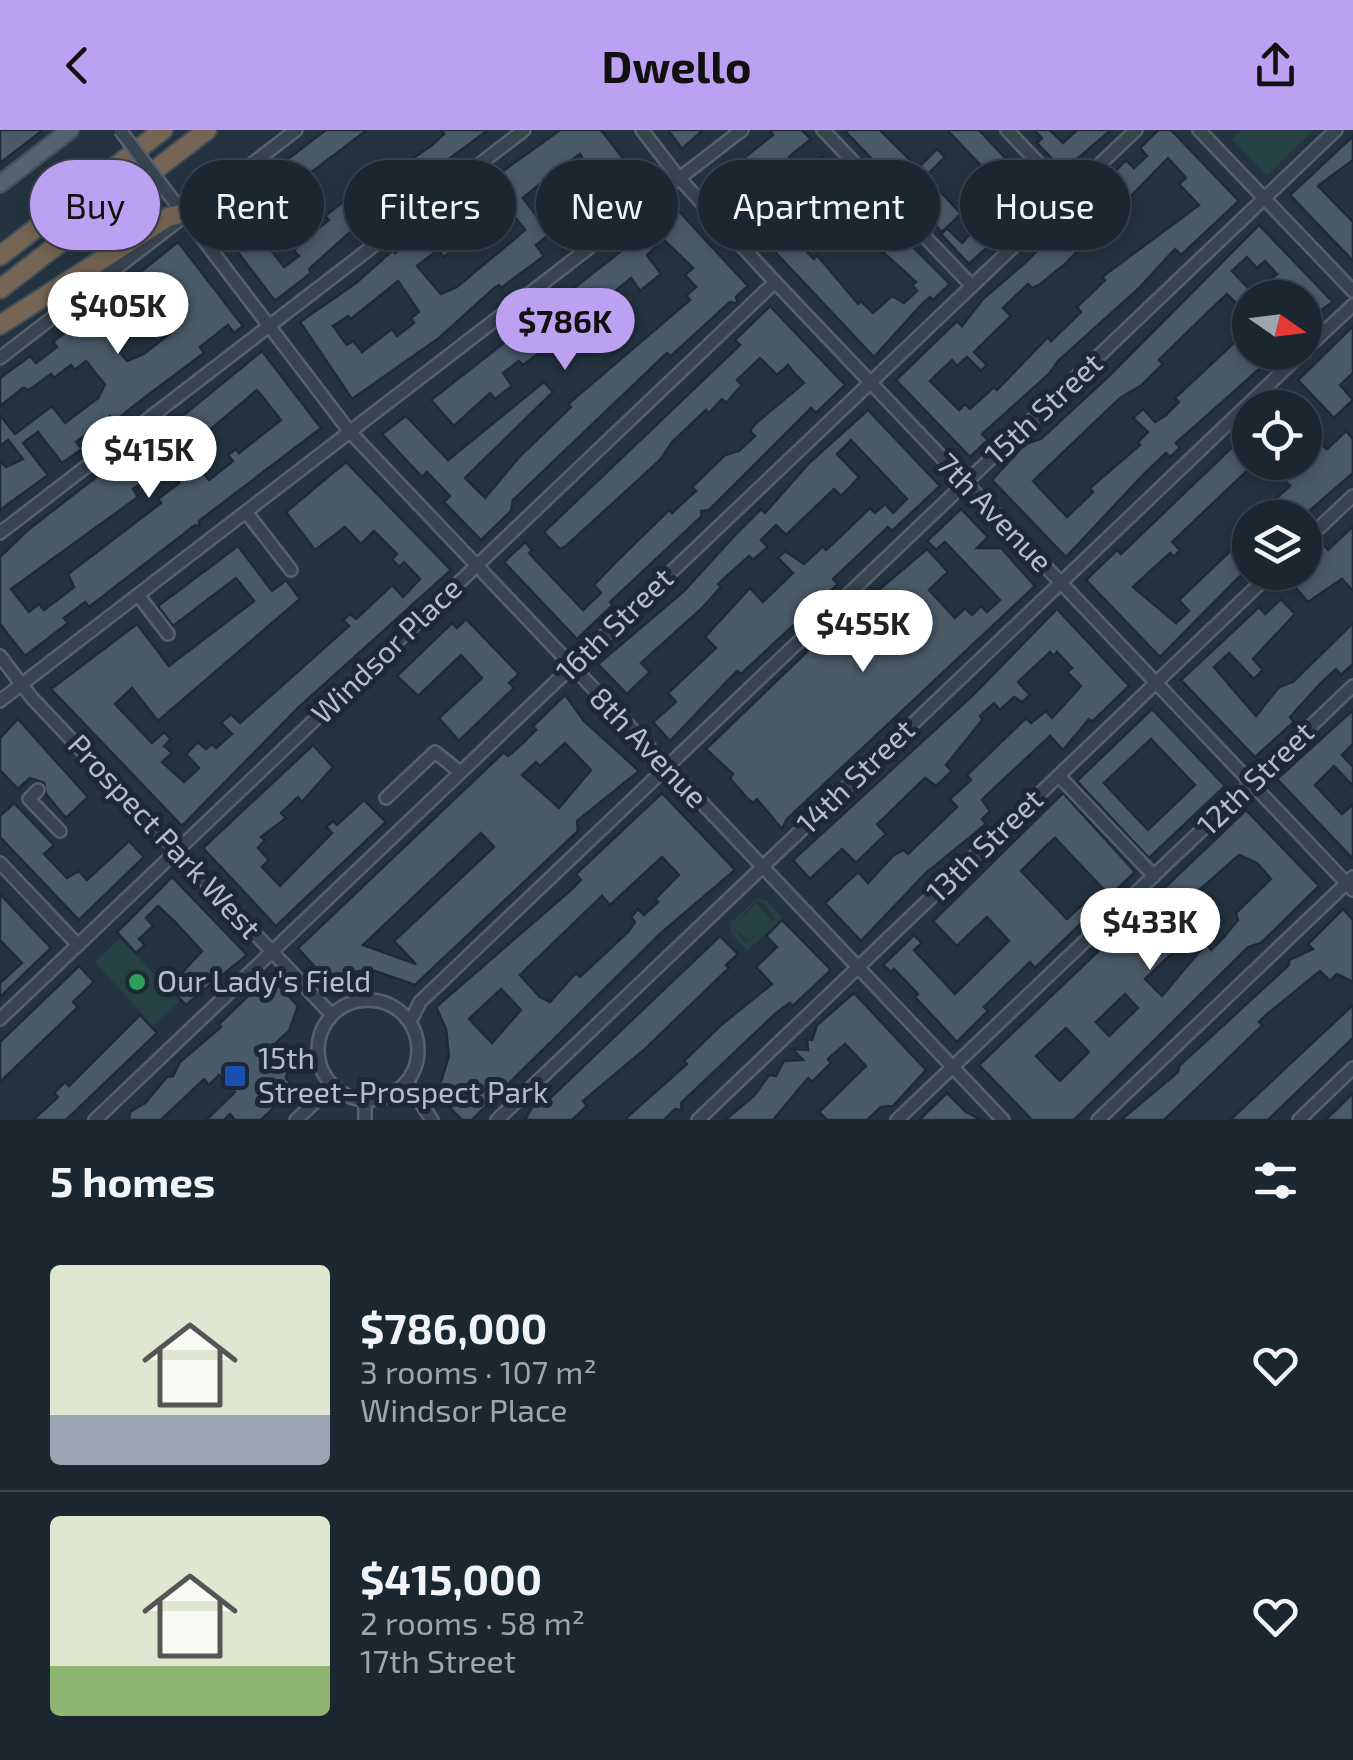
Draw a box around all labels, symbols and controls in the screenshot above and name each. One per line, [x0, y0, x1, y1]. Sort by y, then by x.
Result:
icon: back [50, 38, 105, 93]
text: Dwello [601, 38, 752, 92]
icon: share [1248, 38, 1303, 93]
chip: Buy [30, 160, 160, 250]
chip: Rent [180, 160, 324, 250]
chip: Filters [344, 160, 516, 250]
chip: New [536, 160, 678, 250]
chip: Apartment [698, 160, 940, 250]
chip: House [960, 160, 1130, 250]
pin: $405K [48, 272, 188, 357]
north arrow [1232, 280, 1322, 370]
map controls [1232, 280, 1322, 590]
text: $405K [69, 285, 167, 323]
pin: $786K [495, 288, 635, 373]
text: $786K [518, 301, 612, 339]
street label: 15th Street [977, 344, 1109, 471]
button: locate [1232, 390, 1322, 480]
pin: $415K [79, 416, 219, 501]
text: $415K [104, 429, 194, 467]
street label: 7th Avenue [930, 445, 1061, 578]
button: layers [1232, 500, 1322, 590]
street label: 16th Street [548, 559, 679, 688]
street label: Windsor Place [303, 569, 468, 730]
pin: $455K [793, 590, 933, 675]
text: $455K [816, 603, 910, 641]
street label: 8th Avenue [583, 679, 716, 814]
street label: 14th Street [788, 711, 921, 840]
street label: 12th Street [1189, 713, 1320, 842]
street label: Prospect Park West [62, 726, 269, 945]
street label: 13th Street [918, 780, 1049, 909]
pin: $433K [1080, 888, 1220, 973]
text: $433K [1102, 901, 1198, 939]
place label: Our Lady's Field [157, 962, 371, 998]
marker: Our Lady's Field [126, 971, 148, 993]
place label: 15th Street–Prospect Park [258, 1039, 548, 1109]
marker: 15th Street–Prospect Park [222, 1063, 248, 1089]
icon: filters [1248, 1153, 1303, 1208]
text: 5 homes [50, 1155, 215, 1205]
text: $786,000 [360, 1302, 547, 1352]
icon: home [130, 1305, 250, 1425]
icon: heart [1248, 1338, 1303, 1393]
text: 3 rooms · 107 m² [360, 1352, 597, 1390]
text: Windsor Place [360, 1390, 567, 1428]
text: $415,000 [360, 1553, 542, 1603]
icon: home [130, 1556, 250, 1676]
icon: heart [1248, 1589, 1303, 1644]
text: 2 rooms · 58 m² [360, 1603, 585, 1641]
text: 17th Street [360, 1641, 516, 1679]

